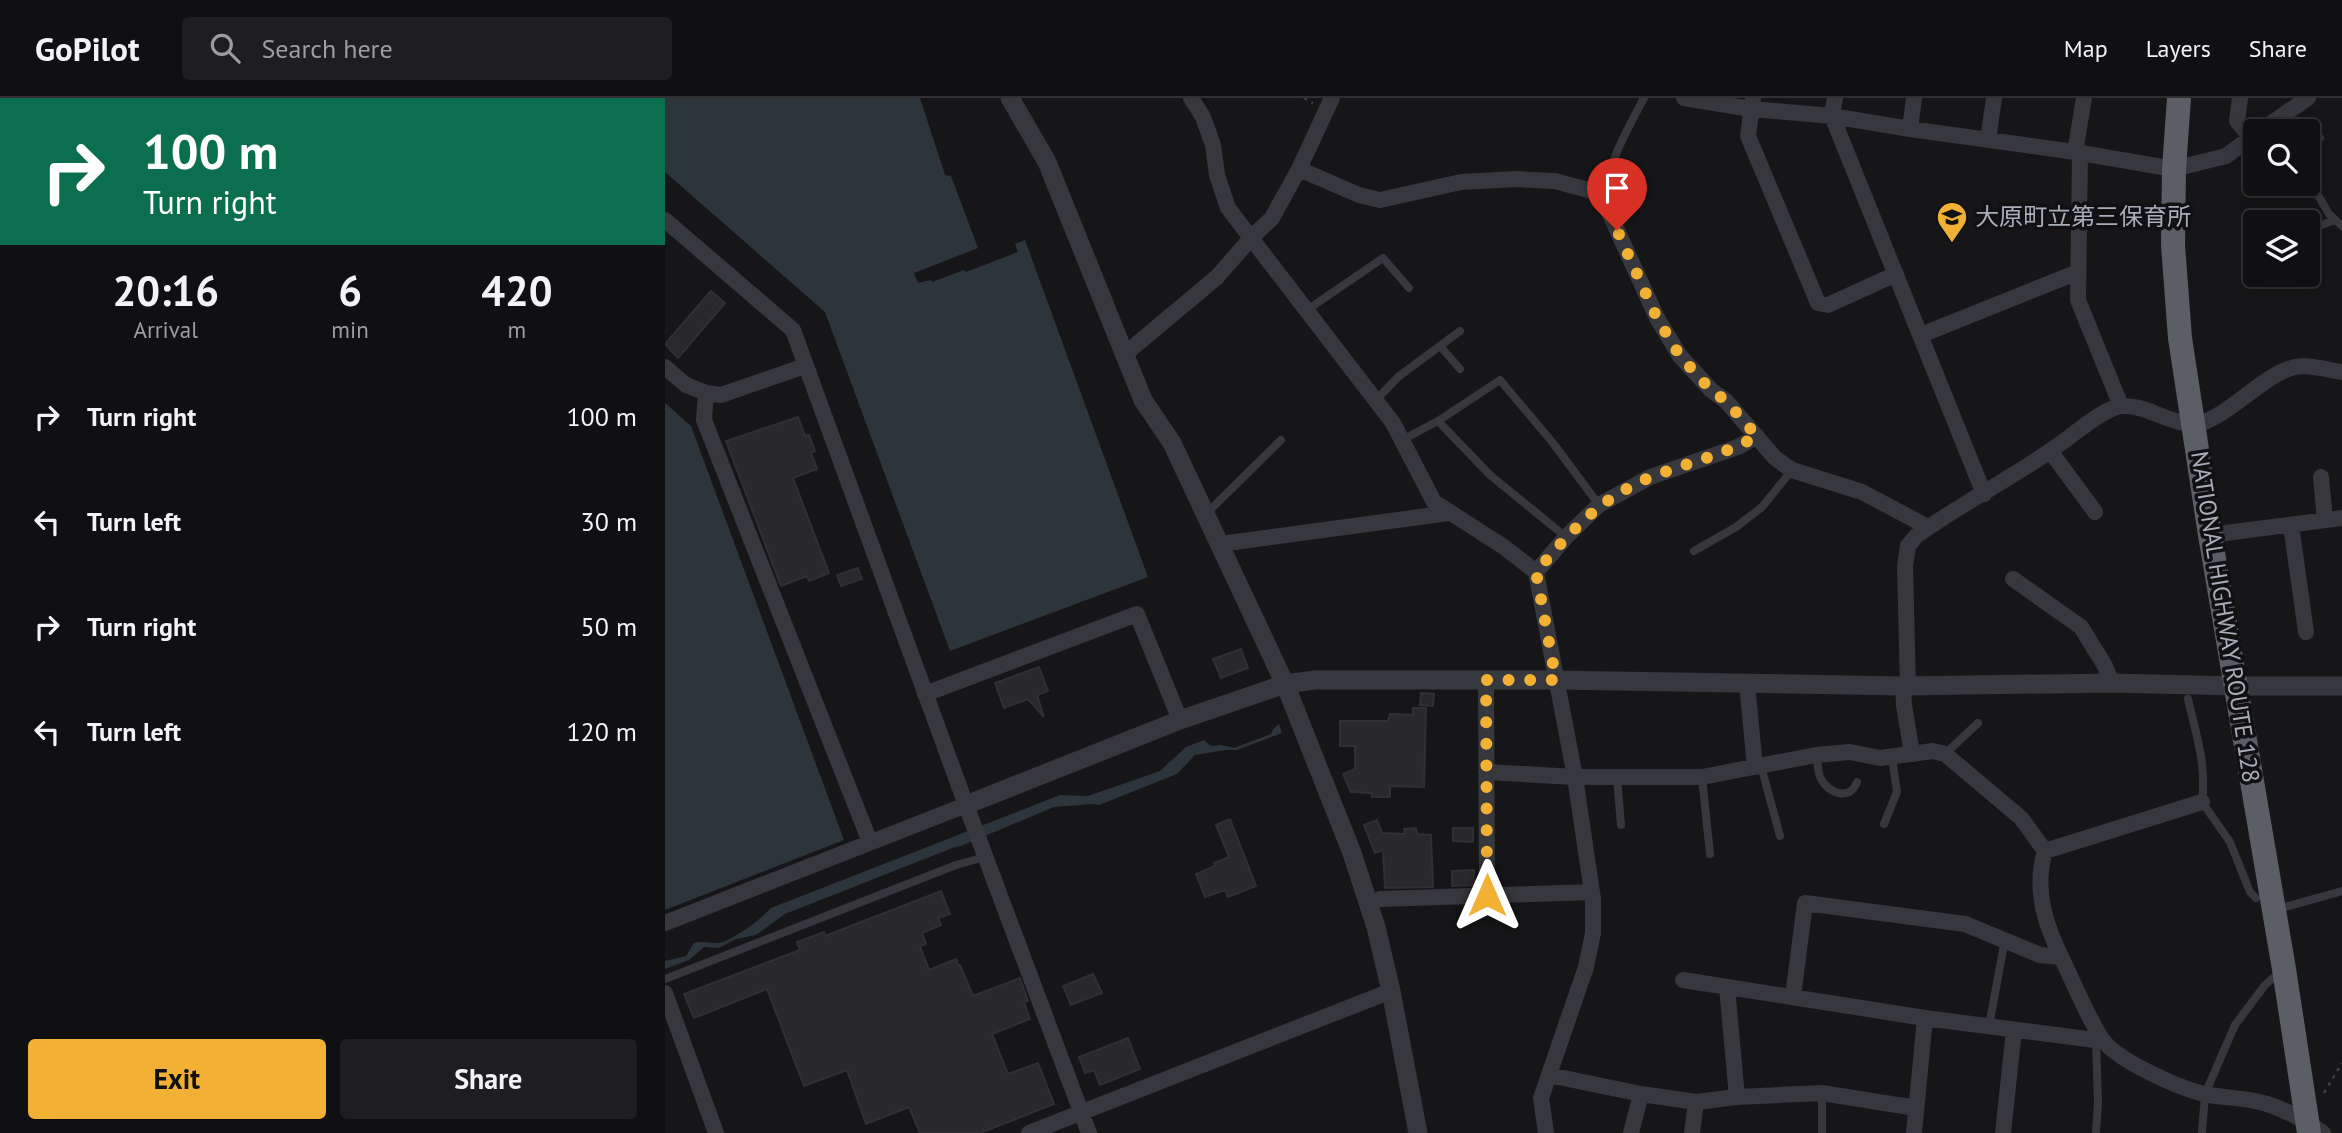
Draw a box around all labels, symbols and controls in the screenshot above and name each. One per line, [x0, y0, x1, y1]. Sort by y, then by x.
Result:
search box [182, 17, 672, 80]
text: GoPilot [35, 27, 140, 70]
icon: search [206, 29, 244, 67]
text: Search here [262, 32, 393, 65]
text: Map [2064, 33, 2108, 64]
text: Layers [2146, 33, 2211, 64]
text: Share [2249, 33, 2307, 64]
text: 100 m [143, 119, 278, 183]
map controls [2243, 119, 2320, 287]
button: search [2243, 119, 2320, 196]
icon: right [28, 126, 119, 217]
pin [1587, 158, 1647, 230]
icon: arrive [1598, 169, 1636, 207]
text: Turn right [143, 181, 277, 223]
school or university icon: 大原町立第三保育所 [1935, 200, 1969, 244]
place label: 大原町立第三保育所 [1975, 201, 2191, 232]
button: layers [2243, 210, 2320, 287]
text: 20:16 [112, 263, 219, 318]
text: 6 [338, 263, 362, 318]
text: 420 [481, 263, 553, 318]
text: Arrival [133, 315, 198, 344]
text: min [331, 315, 369, 344]
text: m [508, 315, 526, 344]
icon: right [28, 398, 66, 436]
text: Turn right [87, 400, 196, 433]
text: 100 m [566, 400, 637, 433]
street label: NATIONAL HIGHWAY ROUTE 128 [2184, 449, 2267, 785]
icon: left [28, 503, 66, 541]
text: Turn left [87, 505, 181, 538]
text: 30 m [581, 505, 637, 538]
icon: right [28, 608, 66, 646]
text: Turn right [87, 610, 196, 643]
text: 50 m [581, 610, 637, 643]
icon: left [28, 713, 66, 751]
text: Turn left [87, 715, 181, 748]
text: 120 m [566, 715, 637, 748]
position arrow [1450, 858, 1524, 932]
button: Exit [28, 1039, 326, 1119]
button: Share [340, 1039, 637, 1119]

